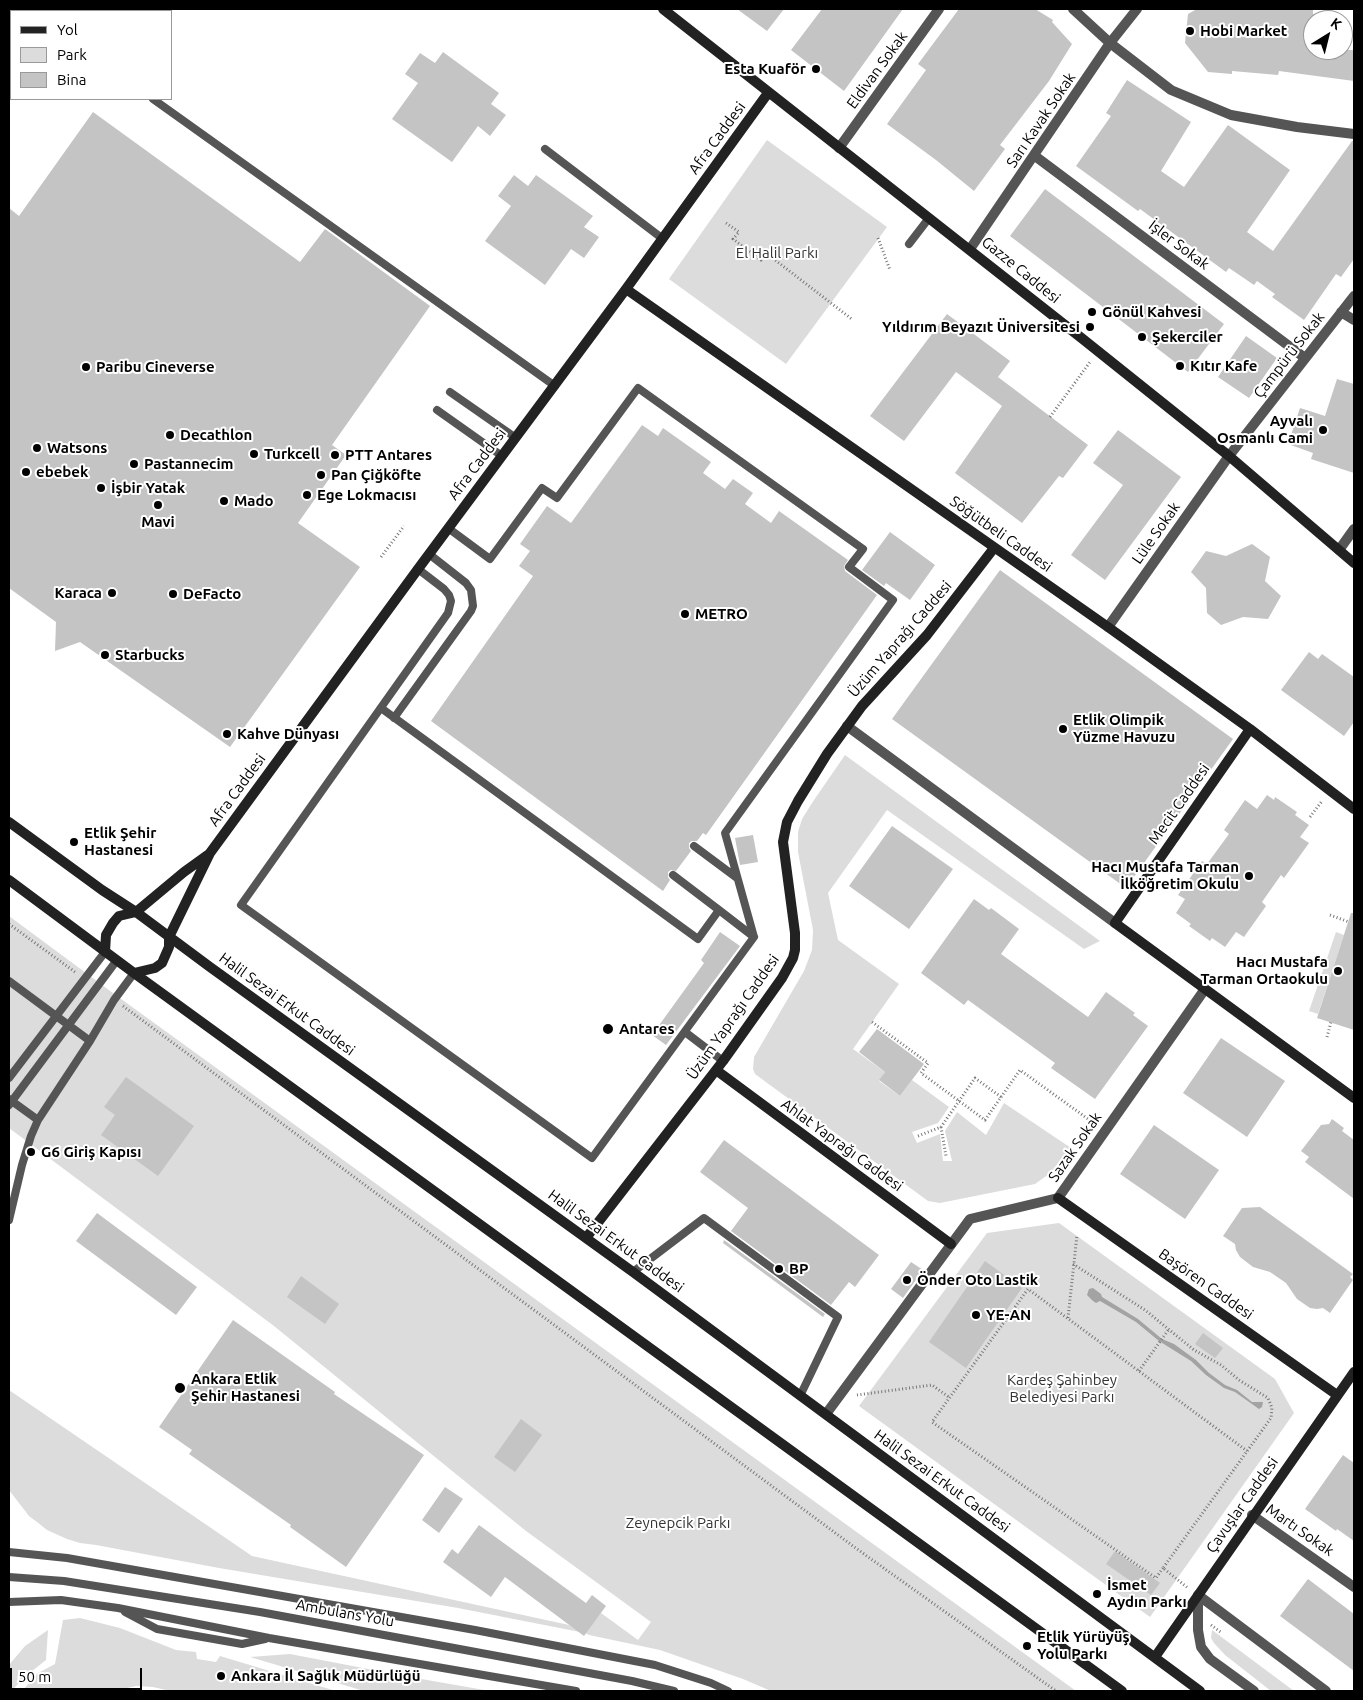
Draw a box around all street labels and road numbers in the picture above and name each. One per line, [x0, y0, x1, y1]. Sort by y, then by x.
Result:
street label: Eldivan Sokak [843, 28, 911, 112]
street label: Sarı Kavak Sokak [1003, 69, 1079, 171]
street label: Afra Caddesi [685, 98, 749, 178]
street label: İşler Sokak [1145, 216, 1213, 274]
street label: Gazze Caddesi [978, 233, 1064, 307]
street label: Çampürü Sokak [1250, 308, 1328, 402]
street label: Afra Caddesi [444, 425, 510, 503]
street label: Söğütbeli Caddesi [946, 492, 1056, 576]
street label: Lüle Sokak [1128, 499, 1184, 567]
street label: Üzüm Yaprağı Caddesi [844, 577, 956, 701]
street label: Afra Caddesi [205, 750, 269, 830]
street label: Mecit Caddesi [1145, 760, 1213, 848]
street label: Halil Sezai Erkut Caddesi [216, 949, 358, 1059]
street label: Üzüm Yaprağı Caddesi [683, 951, 783, 1083]
street label: Ahlat Yaprağı Caddesi [778, 1095, 906, 1195]
street label: Sazak Sokak [1044, 1109, 1106, 1185]
street label: Halil Sezai Erkut Caddesi [545, 1186, 687, 1296]
street label: Başören Caddesi [1155, 1245, 1257, 1323]
street label: Halil Sezai Erkut Caddesi [871, 1426, 1013, 1536]
street label: Çavuşlar Caddesi [1202, 1454, 1282, 1556]
street label: Martı Sokak [1263, 1500, 1337, 1560]
street label: Ambulans Yolu [294, 1595, 396, 1631]

